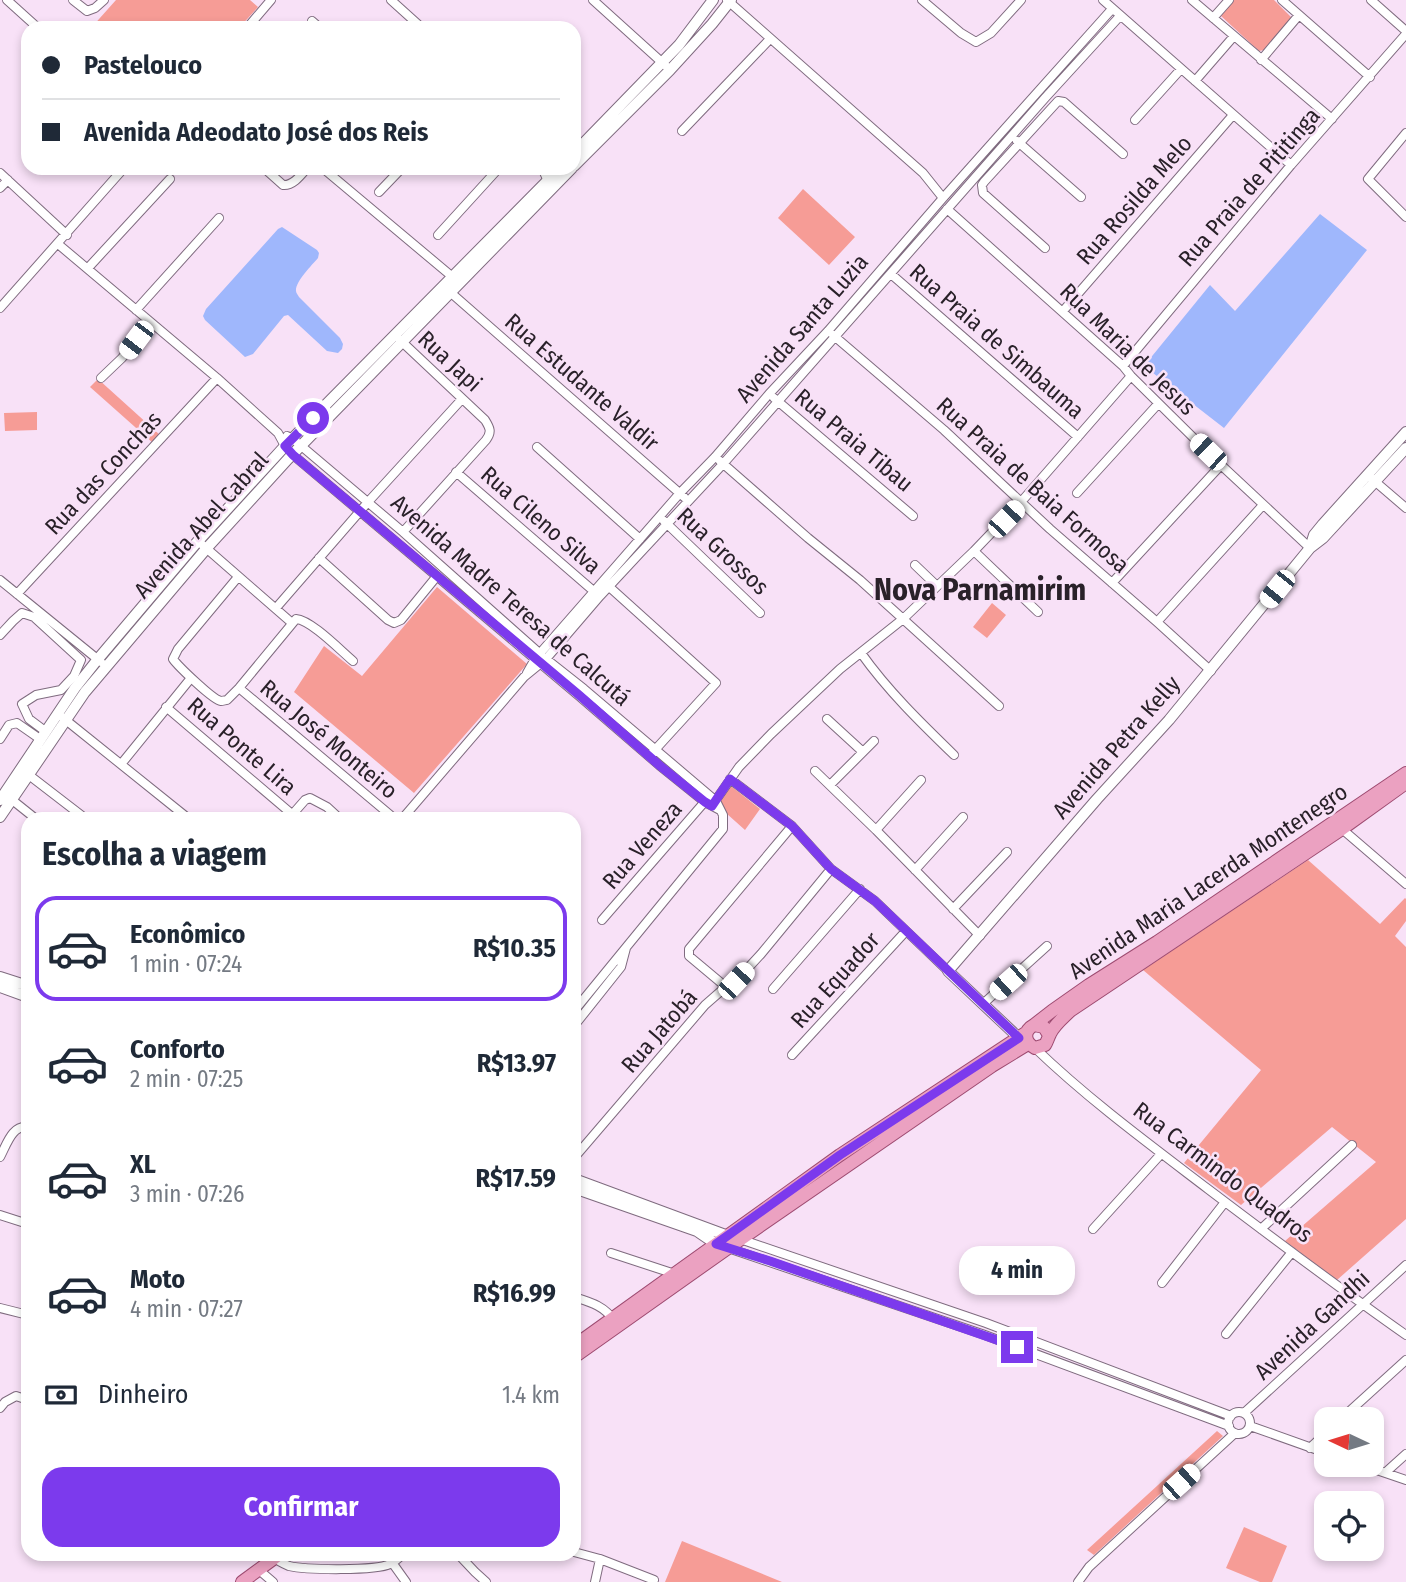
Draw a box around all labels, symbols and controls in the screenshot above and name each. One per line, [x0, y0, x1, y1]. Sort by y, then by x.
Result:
text: Pastelouco [84, 50, 202, 81]
street label: Rua Praia de Pititinga [1172, 102, 1326, 272]
text: Avenida Adeodato José dos Reis [84, 117, 428, 148]
street label: Rua Rosilda Melo [1070, 130, 1198, 270]
street label: Avenida Santa Luzia [730, 248, 874, 408]
street label: Rua Praia de Simbauma [904, 258, 1090, 424]
street label: Rua Maria de Jesus [1054, 277, 1202, 421]
street label: Rua Estudante Valdir [499, 308, 665, 456]
car [115, 317, 158, 363]
street label: Rua Japi [412, 325, 488, 397]
street label: Rua Praia Tibau [789, 382, 919, 498]
street label: Rua Praia de Baia Formosa [931, 391, 1135, 579]
route start [297, 402, 329, 434]
street label: Rua das Conchas [39, 405, 167, 540]
car [1186, 430, 1231, 474]
street label: Avenida Abel Cabral [128, 446, 274, 604]
street label: Rua Cileno Silva [475, 460, 607, 580]
street label: Avenida Madre Teresa de Calcutá [385, 488, 637, 712]
car [984, 497, 1029, 541]
street label: Rua Grossos [671, 501, 775, 601]
car [1256, 566, 1299, 612]
district label: Nova Parnamirim [874, 572, 1086, 608]
street label: Avenida Petra Kelly [1046, 669, 1186, 824]
street label: Rua José Monteiro [255, 673, 403, 805]
street label: Rua Ponte Lira [182, 691, 302, 801]
street label: Avenida Maria Lacerda Montenegro [1063, 777, 1353, 985]
street label: Rua Veneza [596, 795, 688, 895]
text: Escolha a viagem [42, 835, 267, 873]
icon: car [46, 917, 109, 980]
text: Econômico [130, 919, 245, 950]
street label: Rua Equador [785, 926, 885, 1034]
text: R$10.35 [473, 933, 556, 964]
text: 1 min · 07:24 [130, 950, 242, 978]
car [714, 958, 759, 1004]
car [986, 960, 1031, 1004]
street label: Rua Jatobá [615, 984, 703, 1078]
icon: car [46, 1032, 109, 1095]
text: Conforto [130, 1034, 225, 1065]
text: R$13.97 [477, 1048, 556, 1079]
text: 2 min · 07:25 [130, 1065, 243, 1093]
street label: Rua Carmindo Quadros [1128, 1096, 1318, 1249]
icon: car [46, 1147, 109, 1210]
text: XL [130, 1149, 156, 1180]
text: R$17.59 [476, 1163, 556, 1194]
text: 3 min · 07:26 [130, 1180, 244, 1208]
callout: 4 min [959, 1246, 1075, 1294]
text: 4 min [991, 1256, 1043, 1284]
icon: car [46, 1262, 109, 1325]
text: Moto [130, 1264, 185, 1295]
street label: Avenida Gandhi [1249, 1265, 1375, 1385]
text: R$16.99 [473, 1278, 556, 1309]
text: 4 min · 07:27 [130, 1295, 243, 1323]
route end [1001, 1331, 1033, 1363]
icon: cash [42, 1376, 80, 1414]
text: Dinheiro [98, 1379, 188, 1410]
text: 1.4 km [502, 1381, 560, 1409]
north arrow [1314, 1407, 1384, 1477]
map controls [1314, 1407, 1384, 1561]
car [1159, 1460, 1204, 1504]
button: Confirmar [42, 1467, 560, 1547]
button: locate [1314, 1491, 1384, 1561]

